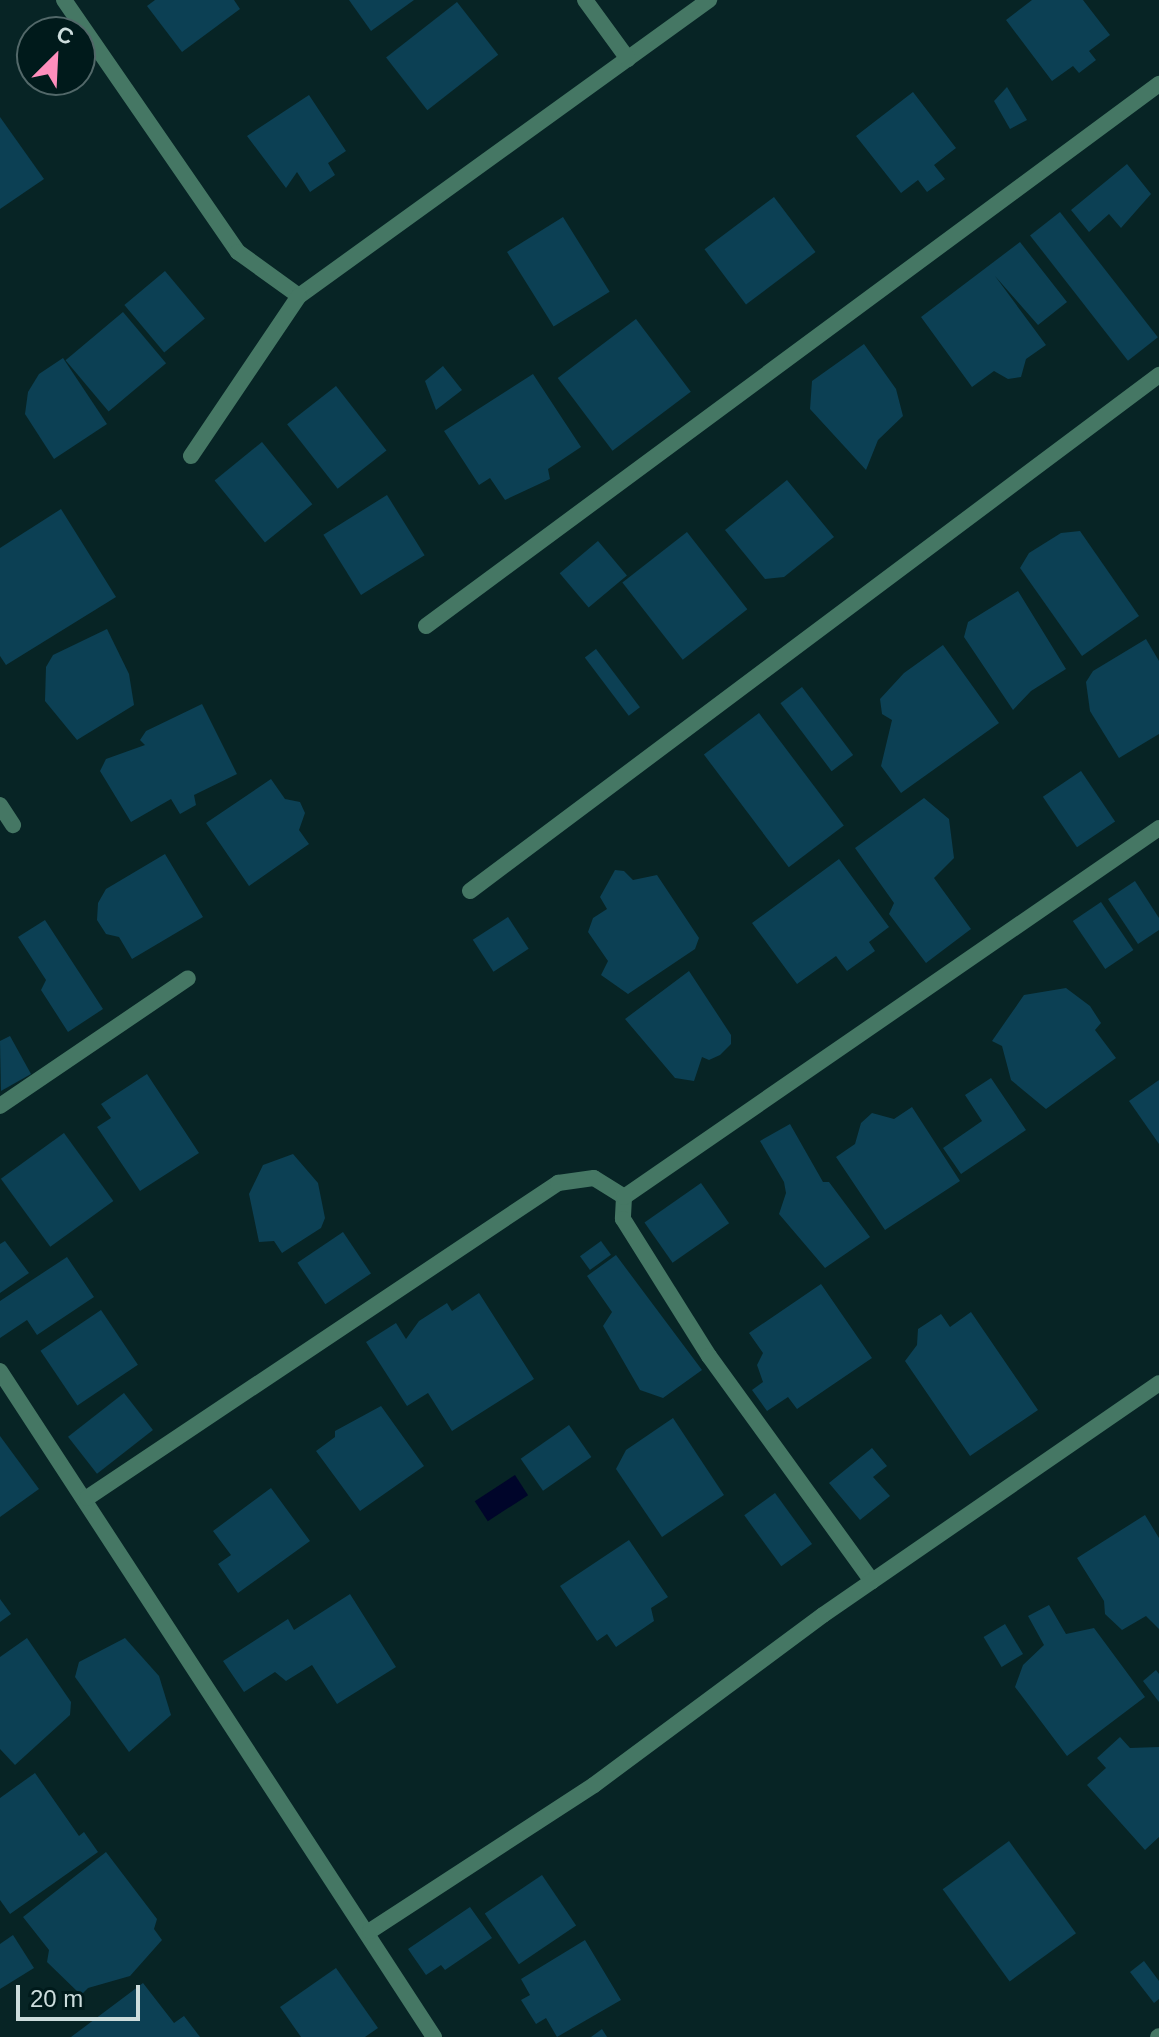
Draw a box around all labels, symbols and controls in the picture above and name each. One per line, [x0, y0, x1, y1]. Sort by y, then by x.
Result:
north arrow [16, 16, 96, 96]
text: С [53, 21, 77, 50]
scale bar [20, 1969, 144, 2019]
text: 20 m [30, 1985, 83, 2012]

